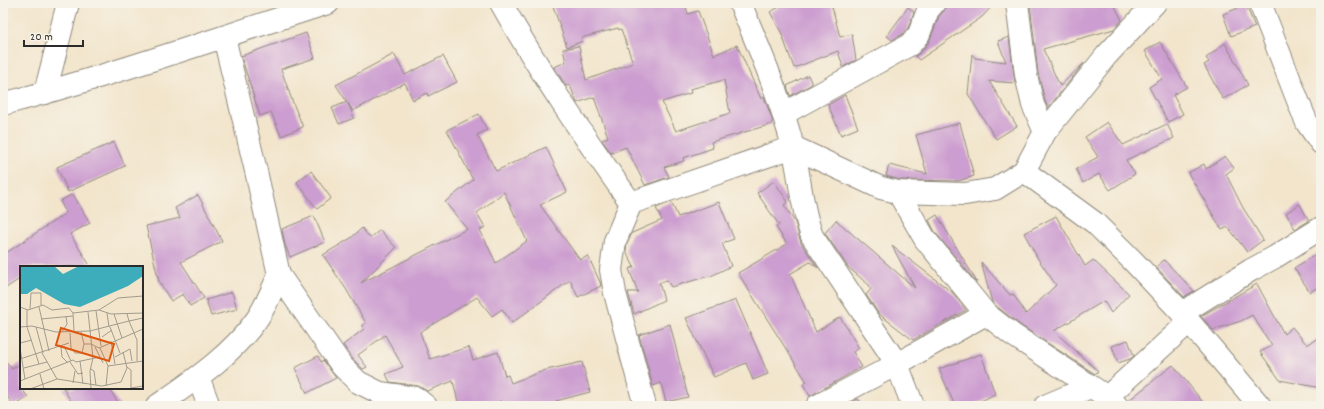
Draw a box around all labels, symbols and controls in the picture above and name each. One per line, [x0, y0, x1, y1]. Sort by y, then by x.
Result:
scale bar [24, 22, 83, 48]
text: 20 m [30, 29, 53, 46]
inset map [20, 266, 143, 389]

